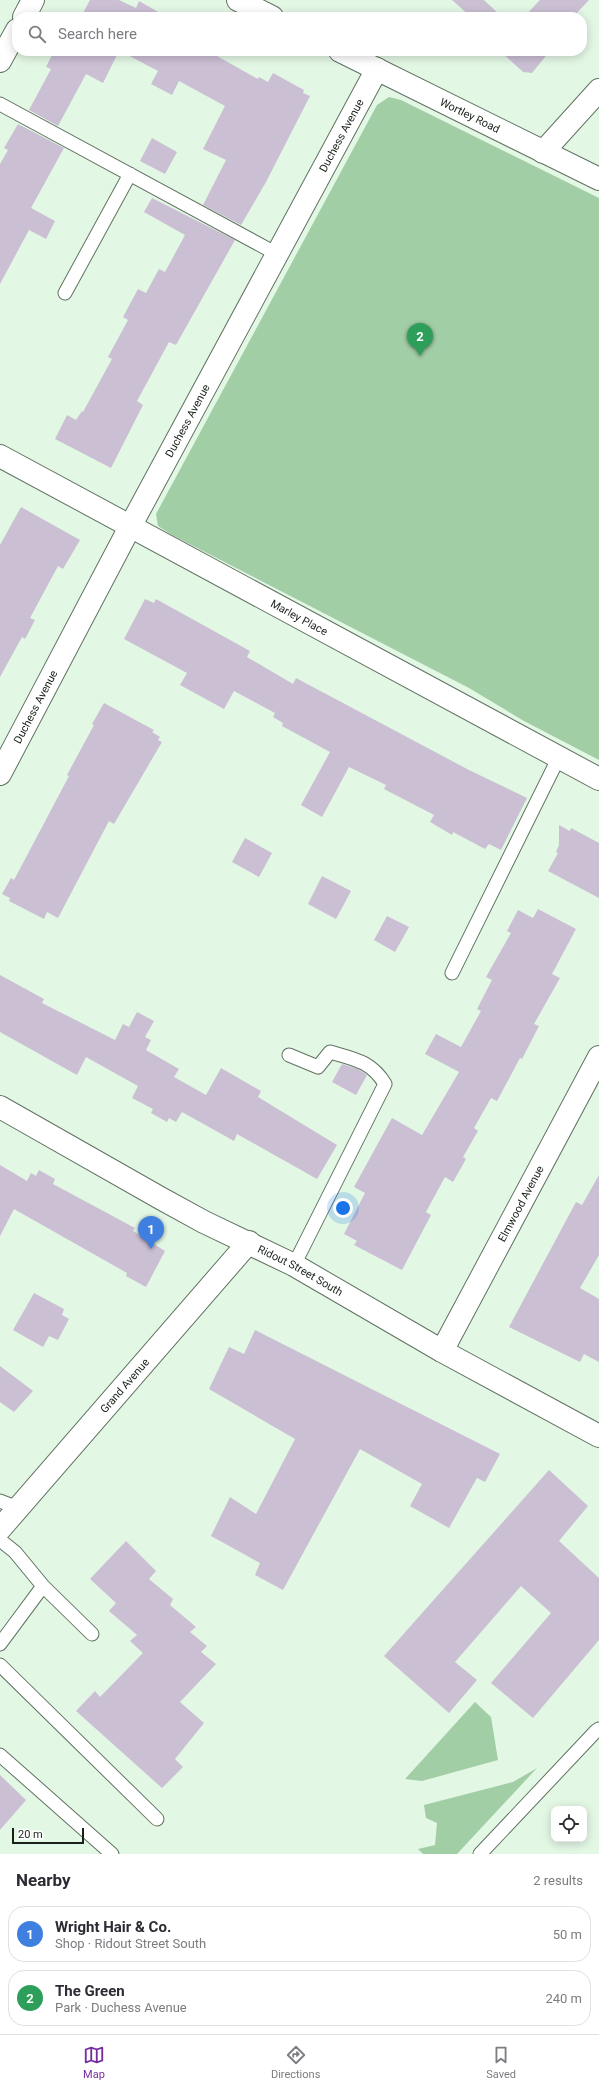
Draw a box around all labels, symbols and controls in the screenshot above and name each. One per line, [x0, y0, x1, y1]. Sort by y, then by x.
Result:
search box [12, 12, 587, 56]
icon: search [26, 23, 48, 45]
text: Search here [58, 25, 137, 43]
street label: Wortley Road [438, 95, 502, 136]
street label: Duchess Avenue [316, 97, 366, 174]
pin: 2 [407, 323, 433, 356]
street label: Duchess Avenue [162, 382, 212, 459]
street label: Marley Place [268, 597, 330, 638]
street label: Duchess Avenue [11, 668, 60, 746]
street label: Elmwood Avenue [495, 1163, 546, 1244]
your location [333, 1198, 353, 1218]
pin: 1 [138, 1216, 164, 1249]
street label: Ridout Street South [256, 1242, 345, 1298]
street label: Grand Avenue [97, 1355, 152, 1415]
map controls [551, 1806, 587, 1842]
button: locate [551, 1806, 587, 1842]
scale bar [12, 1826, 84, 1845]
text: 20 m [18, 1828, 43, 1841]
text: Nearby [16, 1870, 71, 1890]
text: 2 results [533, 1873, 583, 1888]
text: Wright Hair & Co. [55, 1918, 171, 1936]
text: 1 [26, 1927, 34, 1942]
text: 50 m [553, 1927, 582, 1942]
text: Shop · Ridout Street South [55, 1936, 206, 1951]
text: The Green [55, 1982, 125, 2000]
text: 2 [26, 1991, 34, 2006]
text: 240 m [545, 1991, 582, 2006]
text: Park · Duchess Avenue [55, 2000, 187, 2015]
tab: Map [83, 2044, 105, 2081]
tab: Directions [271, 2044, 320, 2081]
tab: Saved [486, 2044, 516, 2081]

